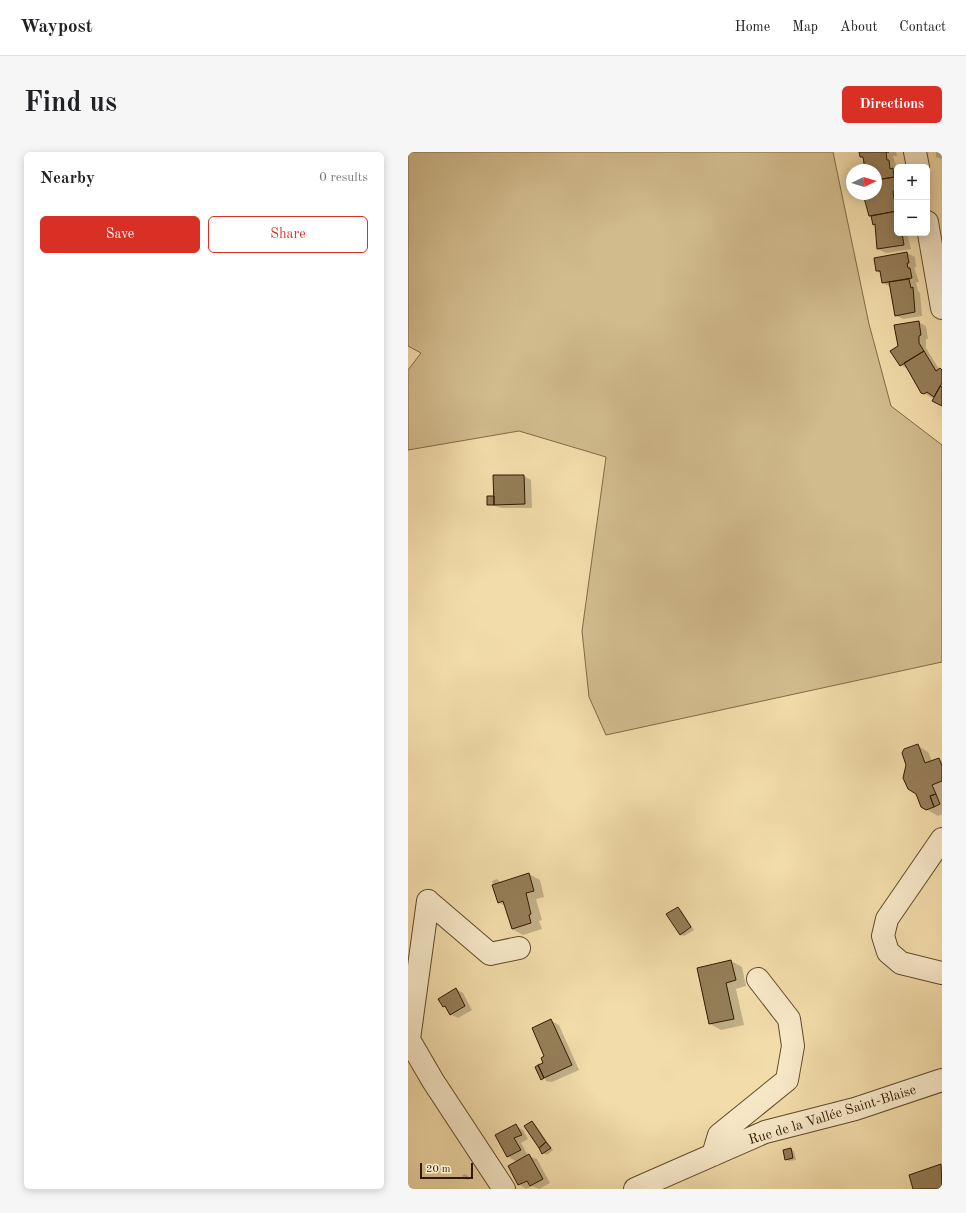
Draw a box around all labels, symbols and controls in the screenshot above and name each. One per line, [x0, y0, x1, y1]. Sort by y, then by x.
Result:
text: Waypost [20, 18, 93, 37]
text: Home [735, 20, 770, 34]
text: Map [792, 20, 818, 34]
text: About [840, 20, 877, 34]
text: Contact [899, 20, 946, 34]
button: Directions [842, 86, 942, 123]
text: Find us [24, 90, 117, 118]
north arrow [846, 164, 882, 200]
map controls [894, 164, 930, 236]
button: + [894, 164, 930, 200]
text: Nearby [40, 170, 95, 187]
text: 0 results [319, 171, 368, 184]
button: − [894, 200, 930, 236]
button: Save [40, 216, 200, 253]
button: Share [208, 216, 368, 253]
street label: Rue de la Vallée Saint-Blaise [747, 1083, 918, 1147]
scale bar [420, 1161, 473, 1180]
text: 20 m [426, 1164, 451, 1175]

